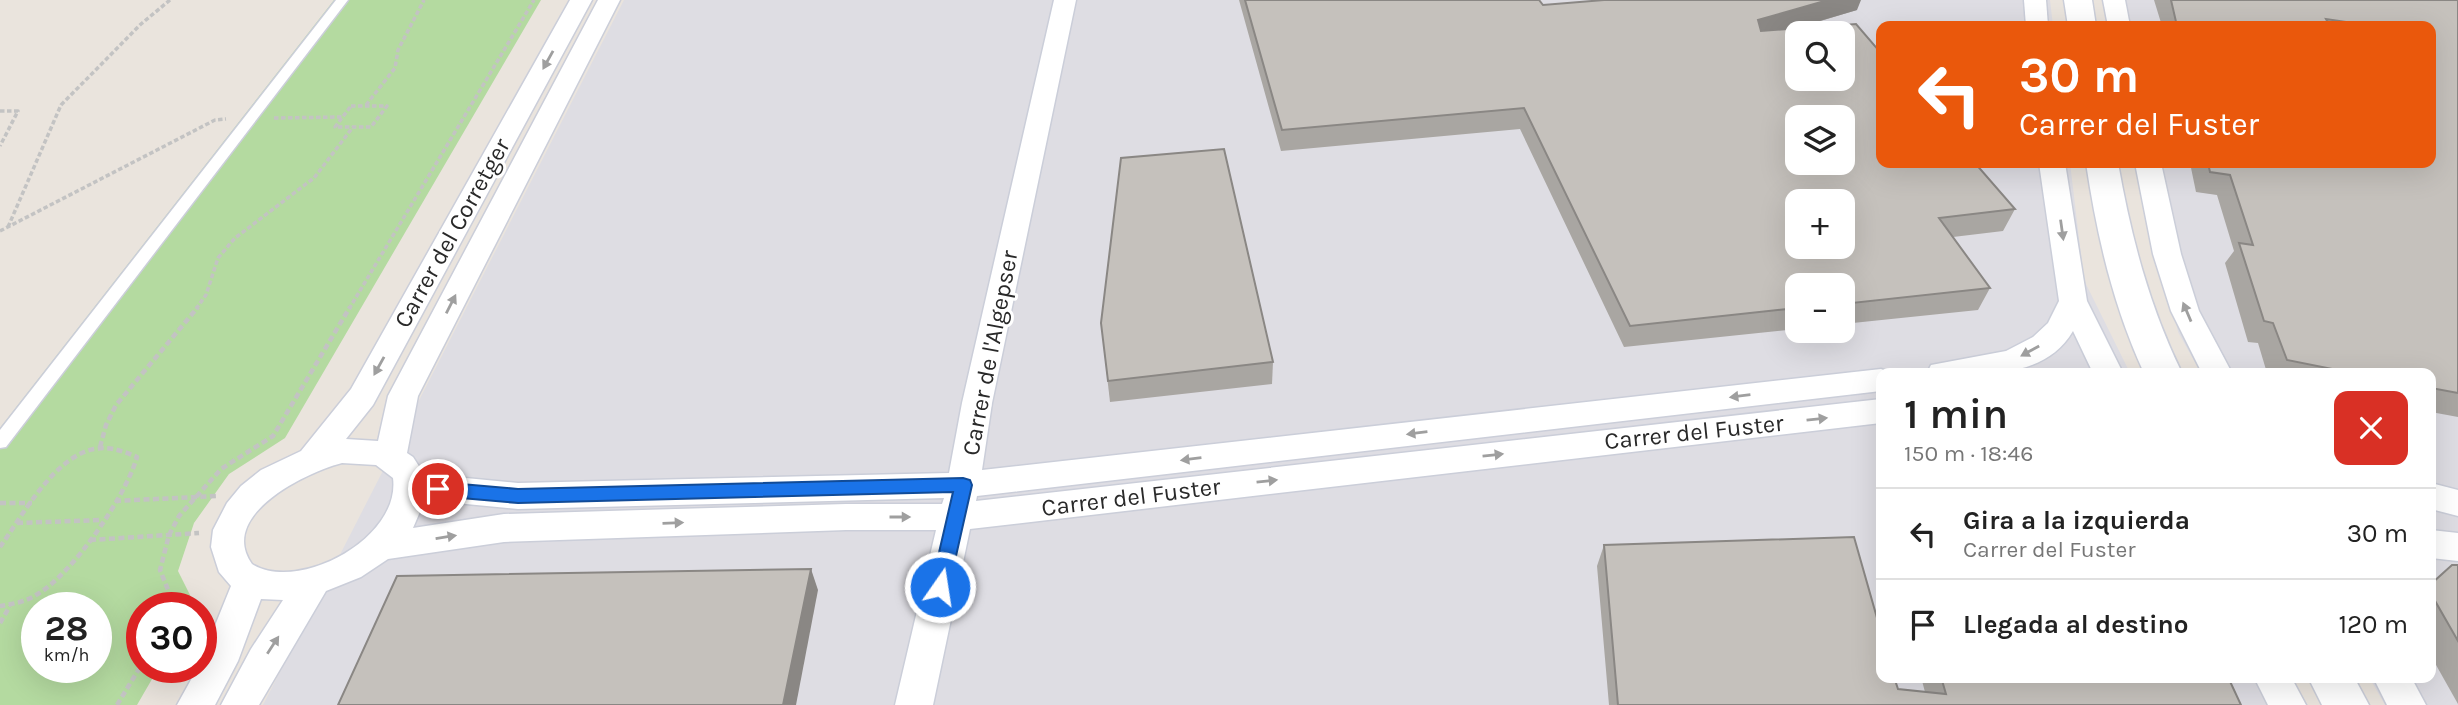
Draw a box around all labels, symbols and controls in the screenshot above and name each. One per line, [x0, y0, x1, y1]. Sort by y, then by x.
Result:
map controls [1785, 21, 1855, 343]
button: search [1785, 21, 1855, 91]
text: 30 m [2019, 47, 2139, 104]
icon: left [1904, 49, 1995, 140]
one-way arrow [542, 50, 554, 69]
button: layers [1785, 105, 1855, 175]
text: Carrer del Fuster [2019, 106, 2259, 143]
street label: Carrer del Corretger [388, 133, 516, 333]
button: + [1785, 189, 1855, 259]
one-way arrow [2057, 219, 2068, 241]
street label: Carrer de l'Algepser [956, 248, 1024, 458]
button: − [1785, 273, 1855, 343]
one-way arrow [445, 294, 457, 314]
one-way arrow [2181, 301, 2192, 322]
one-way arrow [2021, 345, 2040, 357]
one-way arrow [373, 356, 385, 376]
text: 1 min [1904, 389, 2008, 439]
one-way arrow [1729, 390, 1751, 401]
button: close [2334, 391, 2408, 465]
street label: Carrer del Fuster [1603, 409, 1785, 455]
one-way arrow [1806, 413, 1828, 424]
one-way arrow [1406, 427, 1428, 438]
text: 150 m · 18:46 [1904, 440, 2033, 467]
one-way arrow [1483, 450, 1505, 461]
one-way arrow [1180, 453, 1202, 464]
pin [408, 459, 468, 519]
icon: arrive [419, 470, 457, 508]
street label: Carrer del Fuster [1040, 472, 1222, 522]
one-way arrow [1257, 475, 1279, 486]
text: Gira a la izquierda [1963, 505, 2190, 536]
one-way arrow [890, 511, 912, 523]
icon: left [1904, 515, 1942, 553]
one-way arrow [662, 517, 684, 528]
text: 30 m [2347, 518, 2408, 549]
one-way arrow [435, 531, 457, 542]
text: Carrer del Fuster [1963, 536, 2136, 563]
position arrow [903, 550, 977, 624]
speed limit sign: 30 [126, 592, 217, 683]
icon: arrive [1904, 606, 1942, 644]
text: 28 [45, 608, 88, 649]
text: Llegada al destino [1963, 609, 2189, 640]
text: 120 m [2338, 609, 2408, 640]
one-way arrow [266, 636, 279, 655]
text: km/h [44, 644, 89, 666]

